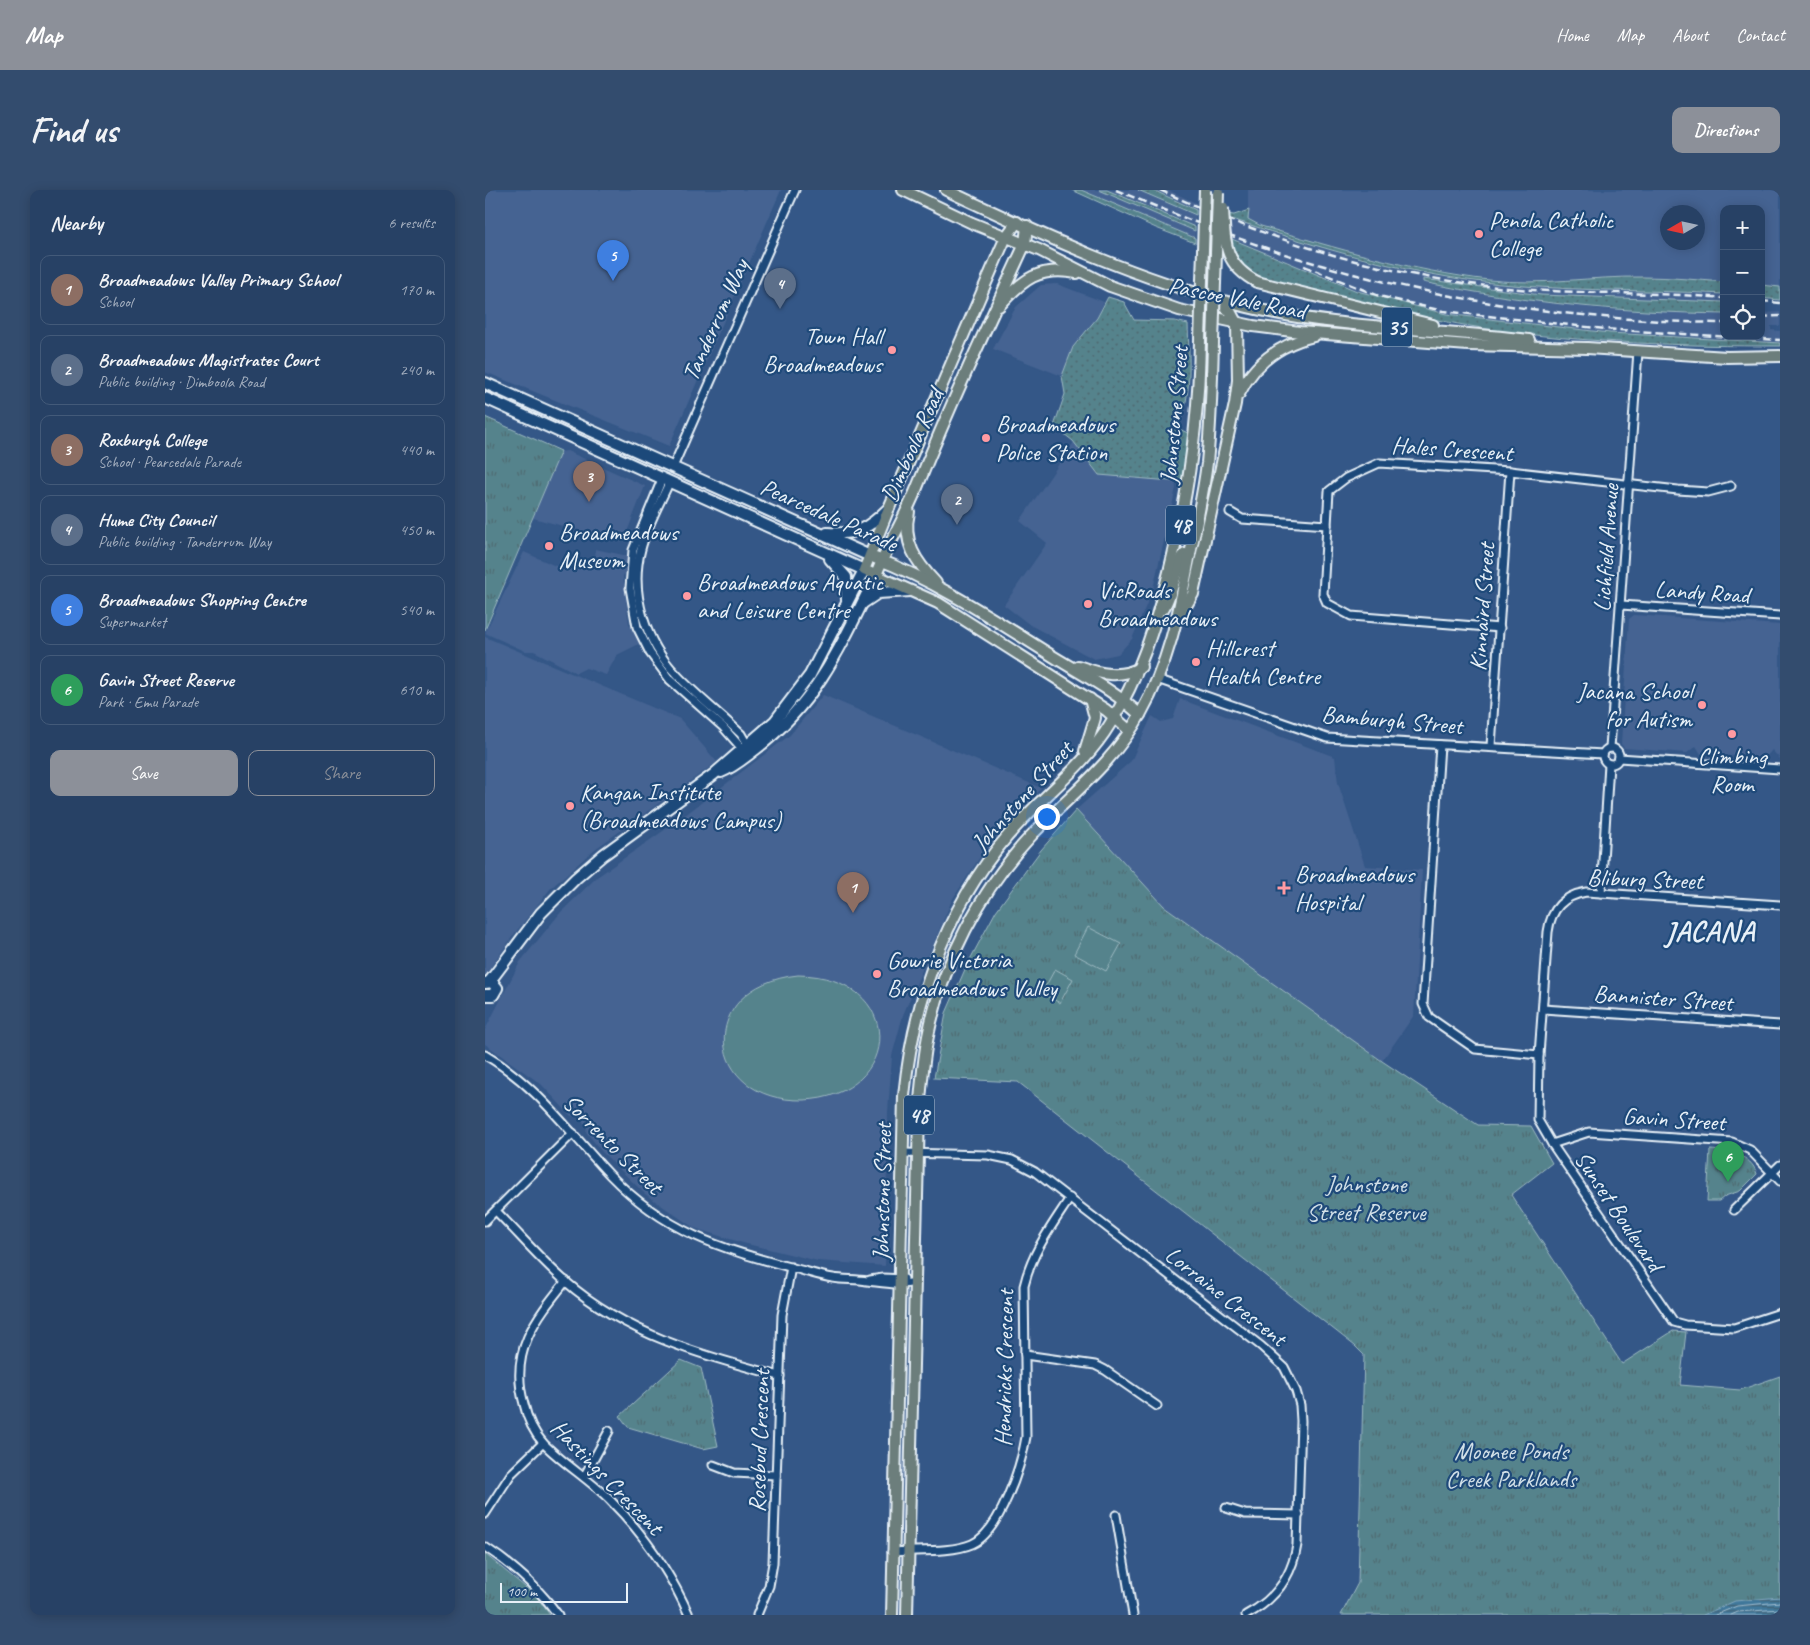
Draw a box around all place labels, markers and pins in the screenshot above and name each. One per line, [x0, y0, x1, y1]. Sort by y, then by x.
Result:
place label: Penola Catholic College [1489, 205, 1614, 263]
marker: Penola Catholic College [1473, 228, 1485, 240]
pin: 5 [597, 240, 629, 281]
pin: 4 [764, 268, 796, 309]
place label: Town Hall Broadmeadows [763, 321, 886, 379]
marker: Town Hall Broadmeadows [886, 344, 898, 356]
place label: Broadmeadows Police Station [996, 409, 1117, 467]
marker: Broadmeadows Police Station [980, 432, 992, 444]
pin: 3 [573, 461, 605, 502]
pin: 2 [941, 484, 973, 525]
place label: Broadmeadows Museum [559, 517, 680, 575]
marker: Broadmeadows Museum [543, 540, 555, 552]
place label: Broadmeadows Aquatic and Leisure Centre [697, 567, 884, 625]
place label: VicRoads Broadmeadows [1098, 575, 1219, 633]
marker: Broadmeadows Aquatic and Leisure Centre [681, 590, 693, 602]
marker: VicRoads Broadmeadows [1082, 598, 1094, 610]
place label: Hillcrest Health Centre [1206, 633, 1322, 691]
marker: Hillcrest Health Centre [1190, 656, 1202, 668]
place label: Jacana School for Autism [1576, 676, 1696, 734]
marker: Jacana School for Autism [1696, 699, 1708, 711]
marker: Climbing Room [1726, 728, 1738, 740]
place label: Climbing Room [1698, 741, 1769, 799]
place label: Kangan Institute (Broadmeadows Campus) [580, 777, 782, 835]
marker: Kangan Institute (Broadmeadows Campus) [564, 800, 576, 812]
place label: Broadmeadows Hospital [1295, 859, 1416, 917]
pin: 1 [837, 872, 869, 913]
marker: Broadmeadows Hospital [1277, 881, 1291, 895]
place label: Gowrie Victoria Broadmeadows Valley [887, 945, 1058, 1003]
marker: Gowrie Victoria Broadmeadows Valley [871, 968, 883, 980]
pin: 6 [1712, 1141, 1744, 1182]

